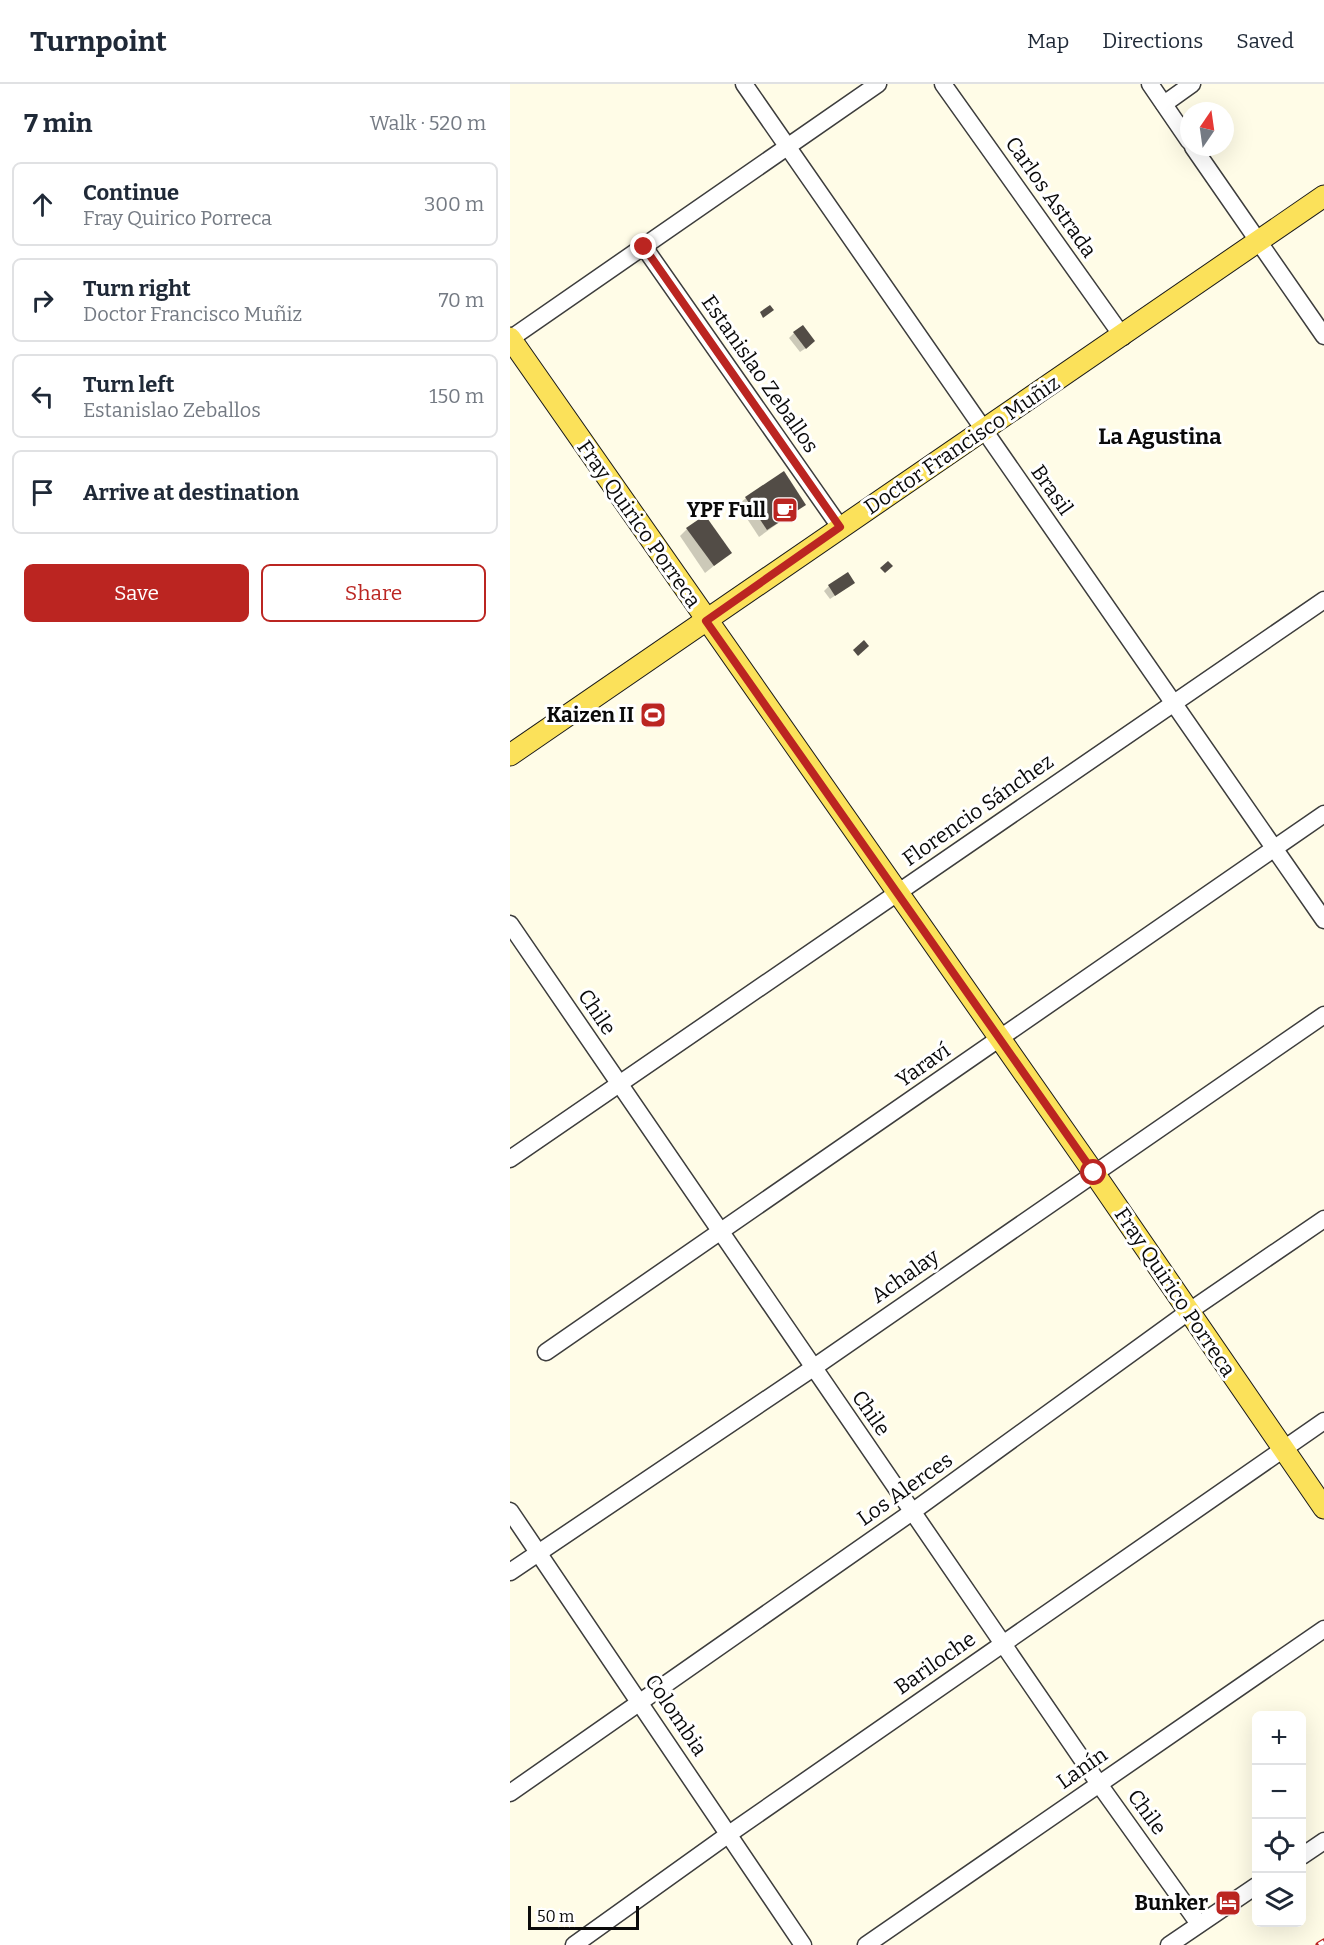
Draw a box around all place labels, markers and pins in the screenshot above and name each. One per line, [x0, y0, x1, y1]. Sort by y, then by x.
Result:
cafe icon: YPF Full [770, 495, 800, 525]
place label: YPF Full [687, 497, 766, 523]
sports icon: Kaizen II [638, 700, 668, 730]
place label: Kaizen II [546, 702, 634, 728]
hotel icon: Bunker [1213, 1888, 1243, 1918]
place label: Bunker [1135, 1890, 1208, 1916]

